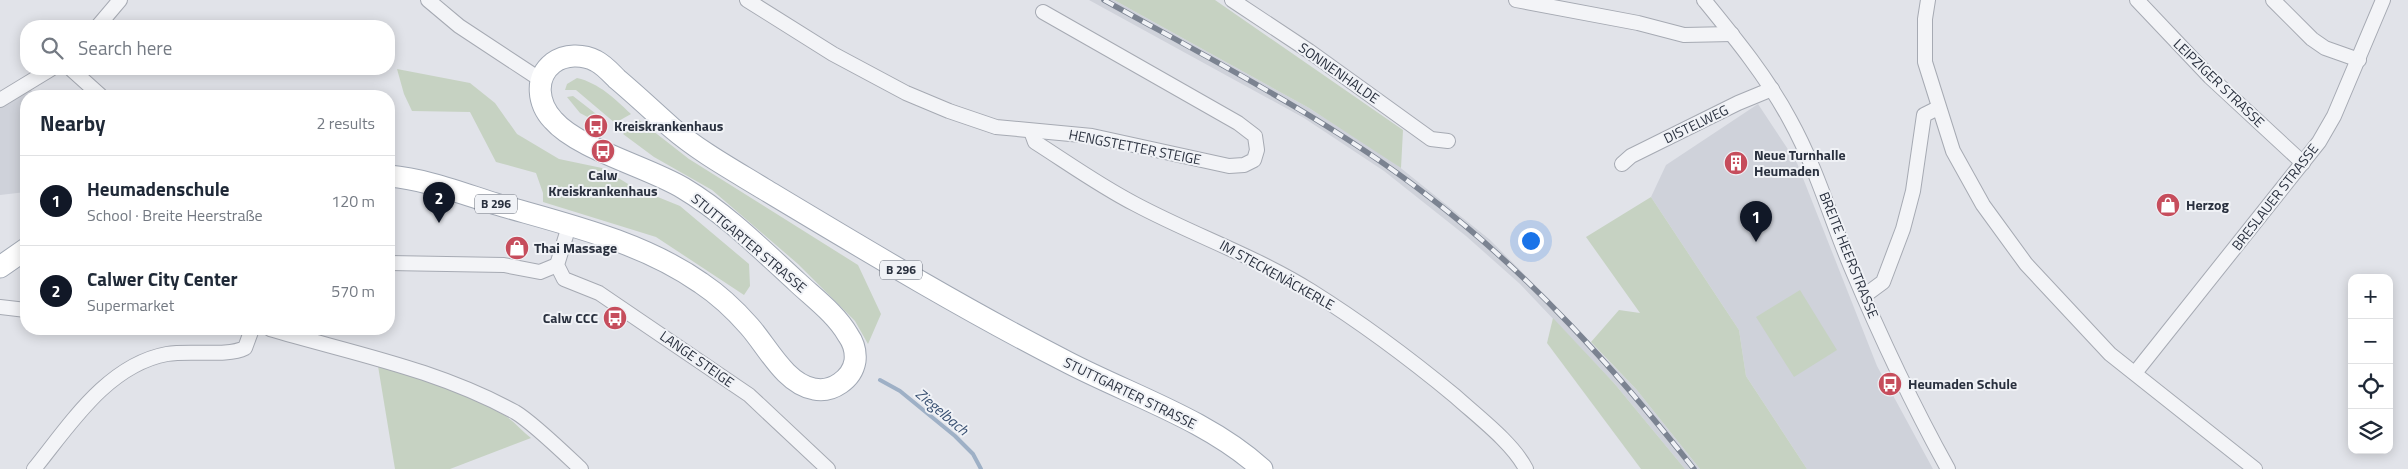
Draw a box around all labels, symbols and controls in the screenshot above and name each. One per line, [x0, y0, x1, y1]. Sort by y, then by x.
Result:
search box [20, 20, 395, 75]
text: Search here [78, 33, 172, 62]
street label: LEIPZIGER STRASSE [2169, 33, 2270, 132]
icon: search [38, 34, 66, 62]
street label: SONNENHALDE [1295, 37, 1384, 108]
street label: DISTELWEG [1660, 99, 1732, 148]
text: Nearby [40, 107, 105, 139]
text: 2 results [316, 111, 375, 135]
bus stop icon: Kreiskrankenhaus [583, 113, 609, 139]
place label: Kreiskrankenhaus [614, 115, 724, 136]
street label: HENGSTETTER STEIGE [1067, 123, 1203, 170]
bus stop icon: Calw Kreiskrankenhaus [590, 138, 616, 164]
street label: BRESLAUER STRASSE [2226, 139, 2323, 255]
place label: Neue Turnhalle Heumaden [1754, 144, 1846, 181]
building icon: Neue Turnhalle Heumaden [1723, 150, 1749, 176]
place label: Calw Kreiskrankenhaus [548, 164, 658, 201]
text: Heumadenschule [87, 174, 230, 203]
pin: 2 [423, 182, 455, 223]
street label: STUTTGARTER STRASSE [687, 188, 812, 298]
street label: BREITE HEERSTRASSE [1814, 188, 1885, 321]
text: 1 [52, 189, 60, 213]
text: 120 m [331, 189, 375, 213]
shop icon: Herzog [2155, 192, 2181, 218]
road number: B 296 [475, 194, 517, 213]
place label: Herzog [2186, 194, 2230, 215]
pin: 1 [1740, 201, 1772, 242]
text: School · Breite Heerstraße [87, 203, 263, 227]
your location [1518, 228, 1544, 254]
street label: IM STECKENÄCKERLE [1216, 234, 1339, 315]
shop icon: Thai Massage [504, 235, 530, 261]
place label: Thai Massage [534, 237, 617, 258]
road number: B 296 [880, 260, 922, 280]
text: Calwer City Center [87, 264, 238, 293]
map controls [2348, 274, 2393, 454]
button: + [2348, 274, 2393, 319]
text: 2 [52, 279, 60, 303]
text: 570 m [331, 279, 375, 303]
text: Supermarket [87, 293, 174, 317]
bus stop icon: Calw CCC [602, 305, 628, 331]
place label: Calw CCC [543, 307, 598, 328]
button: − [2348, 319, 2393, 364]
street label: LANGE STEIGE [656, 325, 739, 392]
street label: STUTTGARTER STRASSE [1060, 351, 1200, 434]
button: locate [2348, 364, 2393, 409]
bus stop icon: Heumaden Schule [1877, 371, 1903, 397]
place label: Heumaden Schule [1908, 373, 2017, 394]
water label: Ziegelbach [911, 383, 974, 441]
button: layers [2348, 409, 2393, 454]

